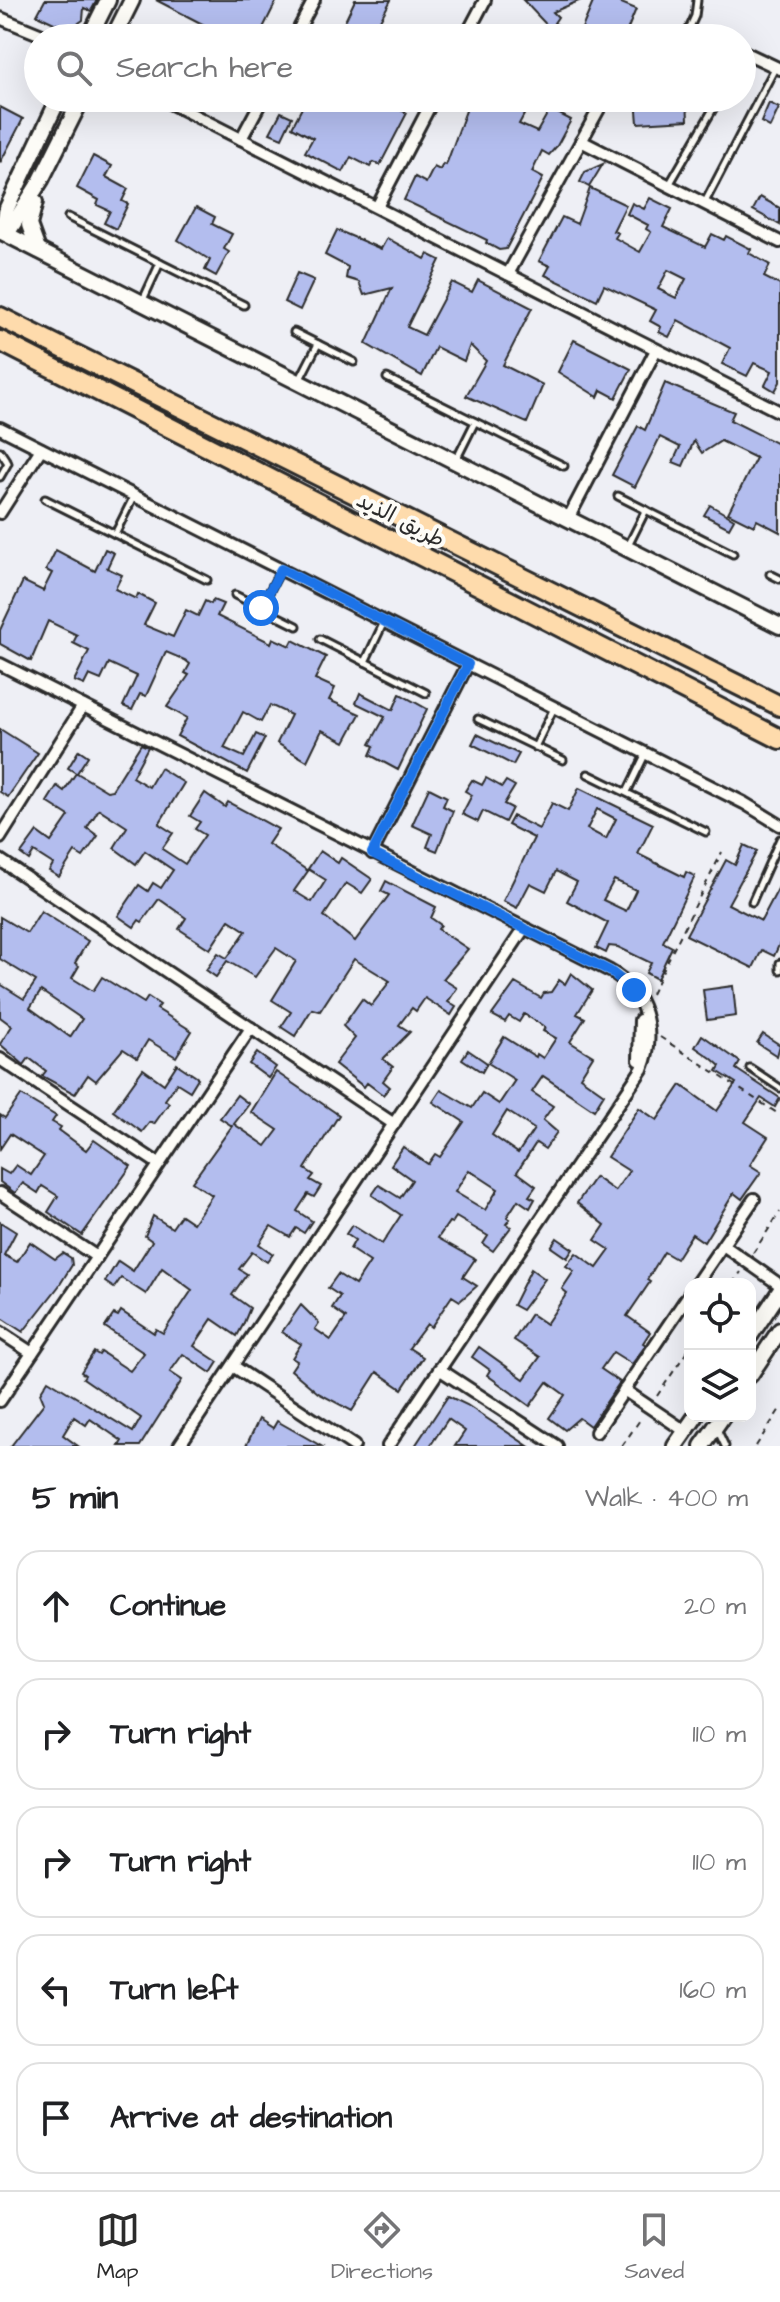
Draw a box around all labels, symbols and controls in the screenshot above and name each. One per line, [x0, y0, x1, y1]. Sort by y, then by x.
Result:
search box [24, 24, 756, 112]
icon: search [52, 46, 96, 90]
text: Search here [116, 47, 293, 89]
street label: طريق الذيد [351, 485, 450, 556]
route start [243, 590, 279, 626]
route end [616, 972, 652, 1008]
map controls [684, 1278, 756, 1422]
button: locate [684, 1278, 756, 1350]
button: layers [684, 1350, 756, 1422]
text: 5 min [32, 1474, 118, 1522]
text: Walk · 400 m [585, 1480, 748, 1516]
icon: ahead [34, 1584, 78, 1628]
text: Continue [110, 1585, 226, 1627]
text: 20 m [684, 1588, 746, 1624]
icon: right [34, 1712, 78, 1756]
text: Turn right [110, 1713, 251, 1755]
text: 110 m [692, 1716, 746, 1752]
icon: right [34, 1840, 78, 1884]
text: Turn right [110, 1841, 251, 1883]
text: 110 m [692, 1844, 746, 1880]
icon: left [34, 1968, 78, 2012]
text: Turn left [110, 1969, 238, 2011]
text: 160 m [679, 1972, 746, 2008]
icon: arrive [34, 2096, 78, 2140]
text: Arrive at destination [110, 2097, 392, 2139]
tab: Map [96, 2208, 140, 2287]
tab: Directions [331, 2208, 433, 2287]
tab: Saved [624, 2208, 684, 2287]

